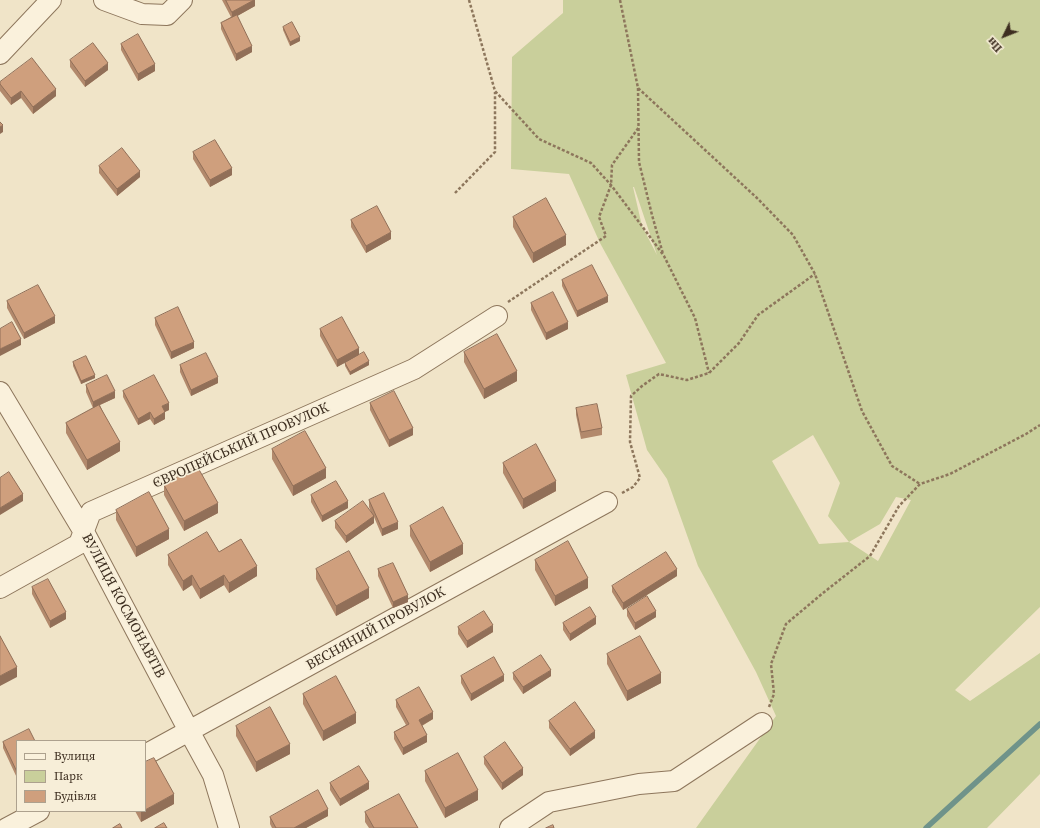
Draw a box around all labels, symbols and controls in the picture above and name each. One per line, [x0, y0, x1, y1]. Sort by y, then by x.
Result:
north arrow [984, 16, 1024, 56]
text: Пн [984, 34, 1006, 55]
street label: ЄВРОПЕЙСЬКИЙ ПРОВУЛОК [150, 400, 332, 492]
street label: ВУЛИЦЯ КОСМОНАВТІВ [78, 531, 168, 681]
street label: ВЕСНЯНИЙ ПРОВУЛОК [304, 584, 448, 674]
legend [16, 740, 146, 812]
text: Вулиця [54, 748, 95, 764]
text: Парк [54, 768, 83, 784]
text: Будівля [54, 788, 97, 804]

